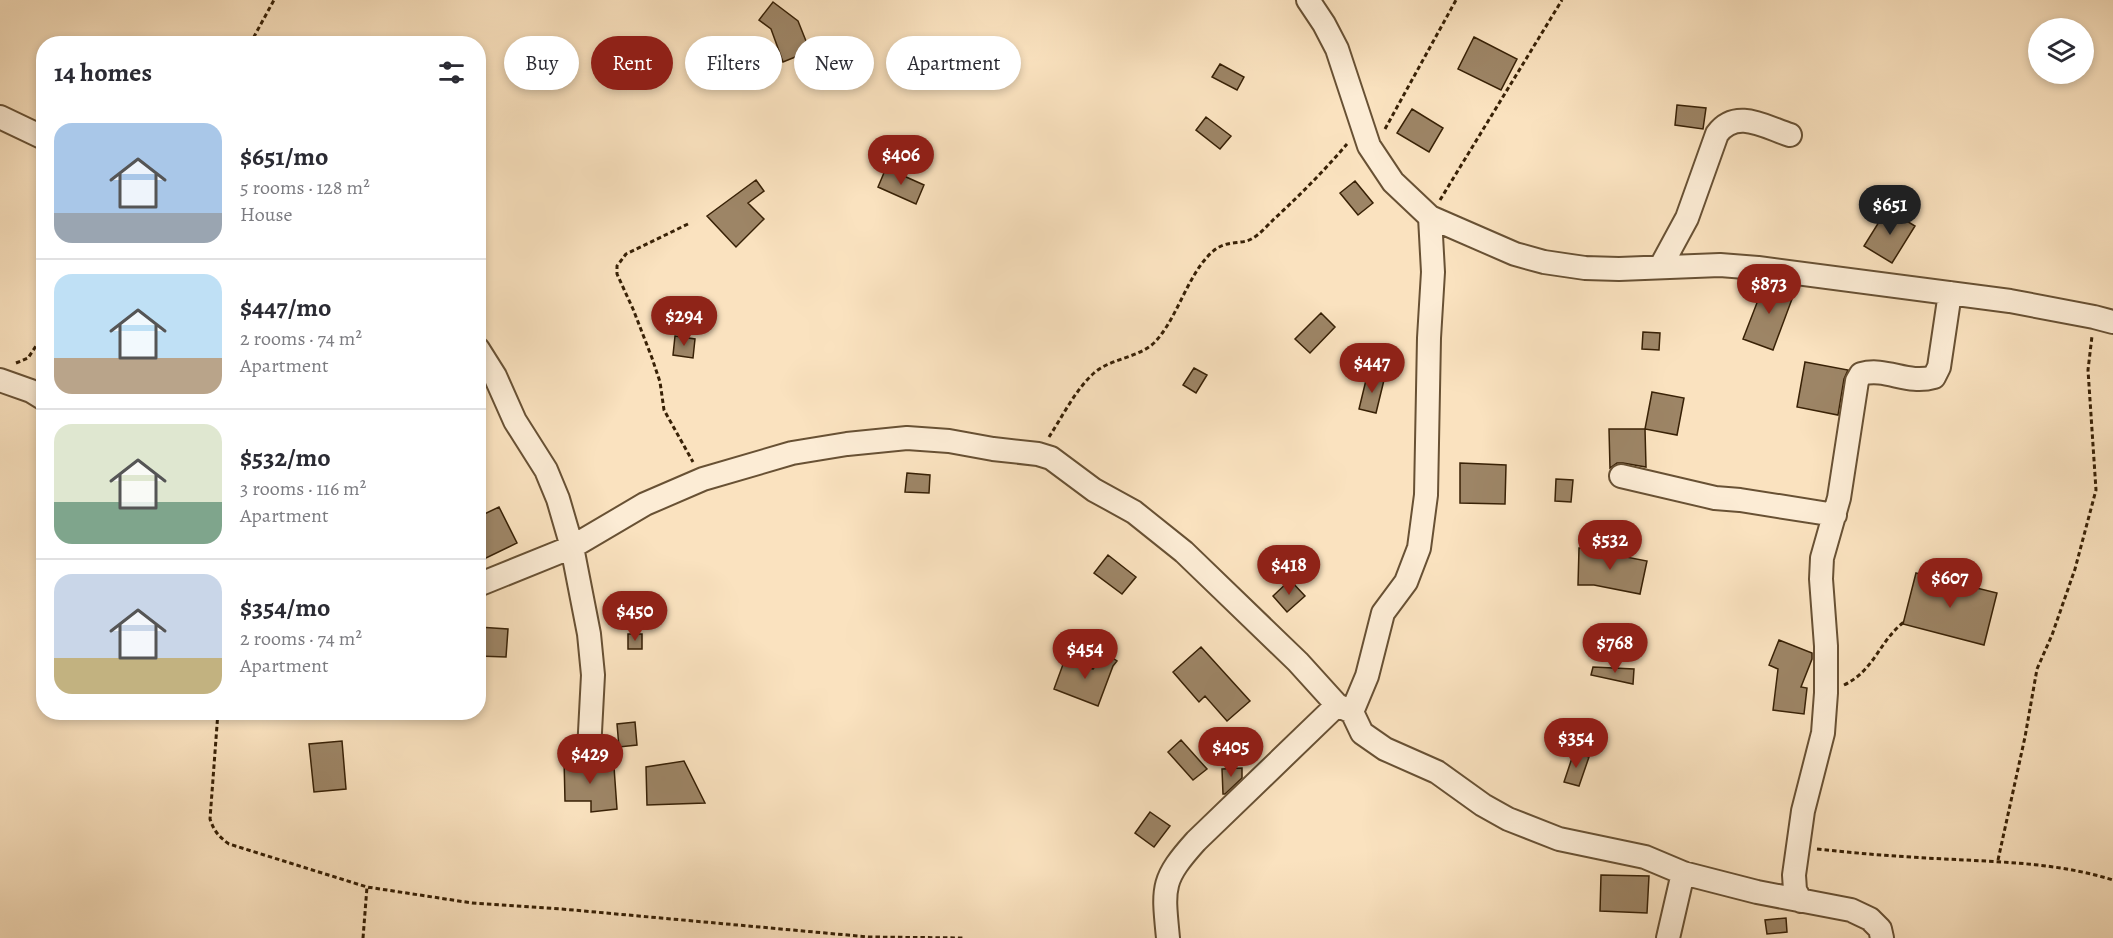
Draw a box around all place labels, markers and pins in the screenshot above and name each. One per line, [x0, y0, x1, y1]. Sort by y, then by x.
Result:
pin: $406 [865, 135, 937, 186]
pin: $651 [1854, 185, 1926, 236]
pin: $873 [1733, 264, 1805, 315]
pin: $294 [648, 296, 720, 347]
pin: $447 [1336, 343, 1408, 394]
pin: $532 [1574, 520, 1646, 571]
pin: $418 [1253, 545, 1325, 596]
pin: $607 [1914, 558, 1986, 609]
pin: $450 [599, 591, 671, 642]
pin: $768 [1579, 623, 1651, 674]
pin: $454 [1049, 629, 1121, 680]
pin: $354 [1540, 718, 1612, 769]
pin: $405 [1195, 727, 1267, 778]
pin: $429 [554, 734, 626, 785]

